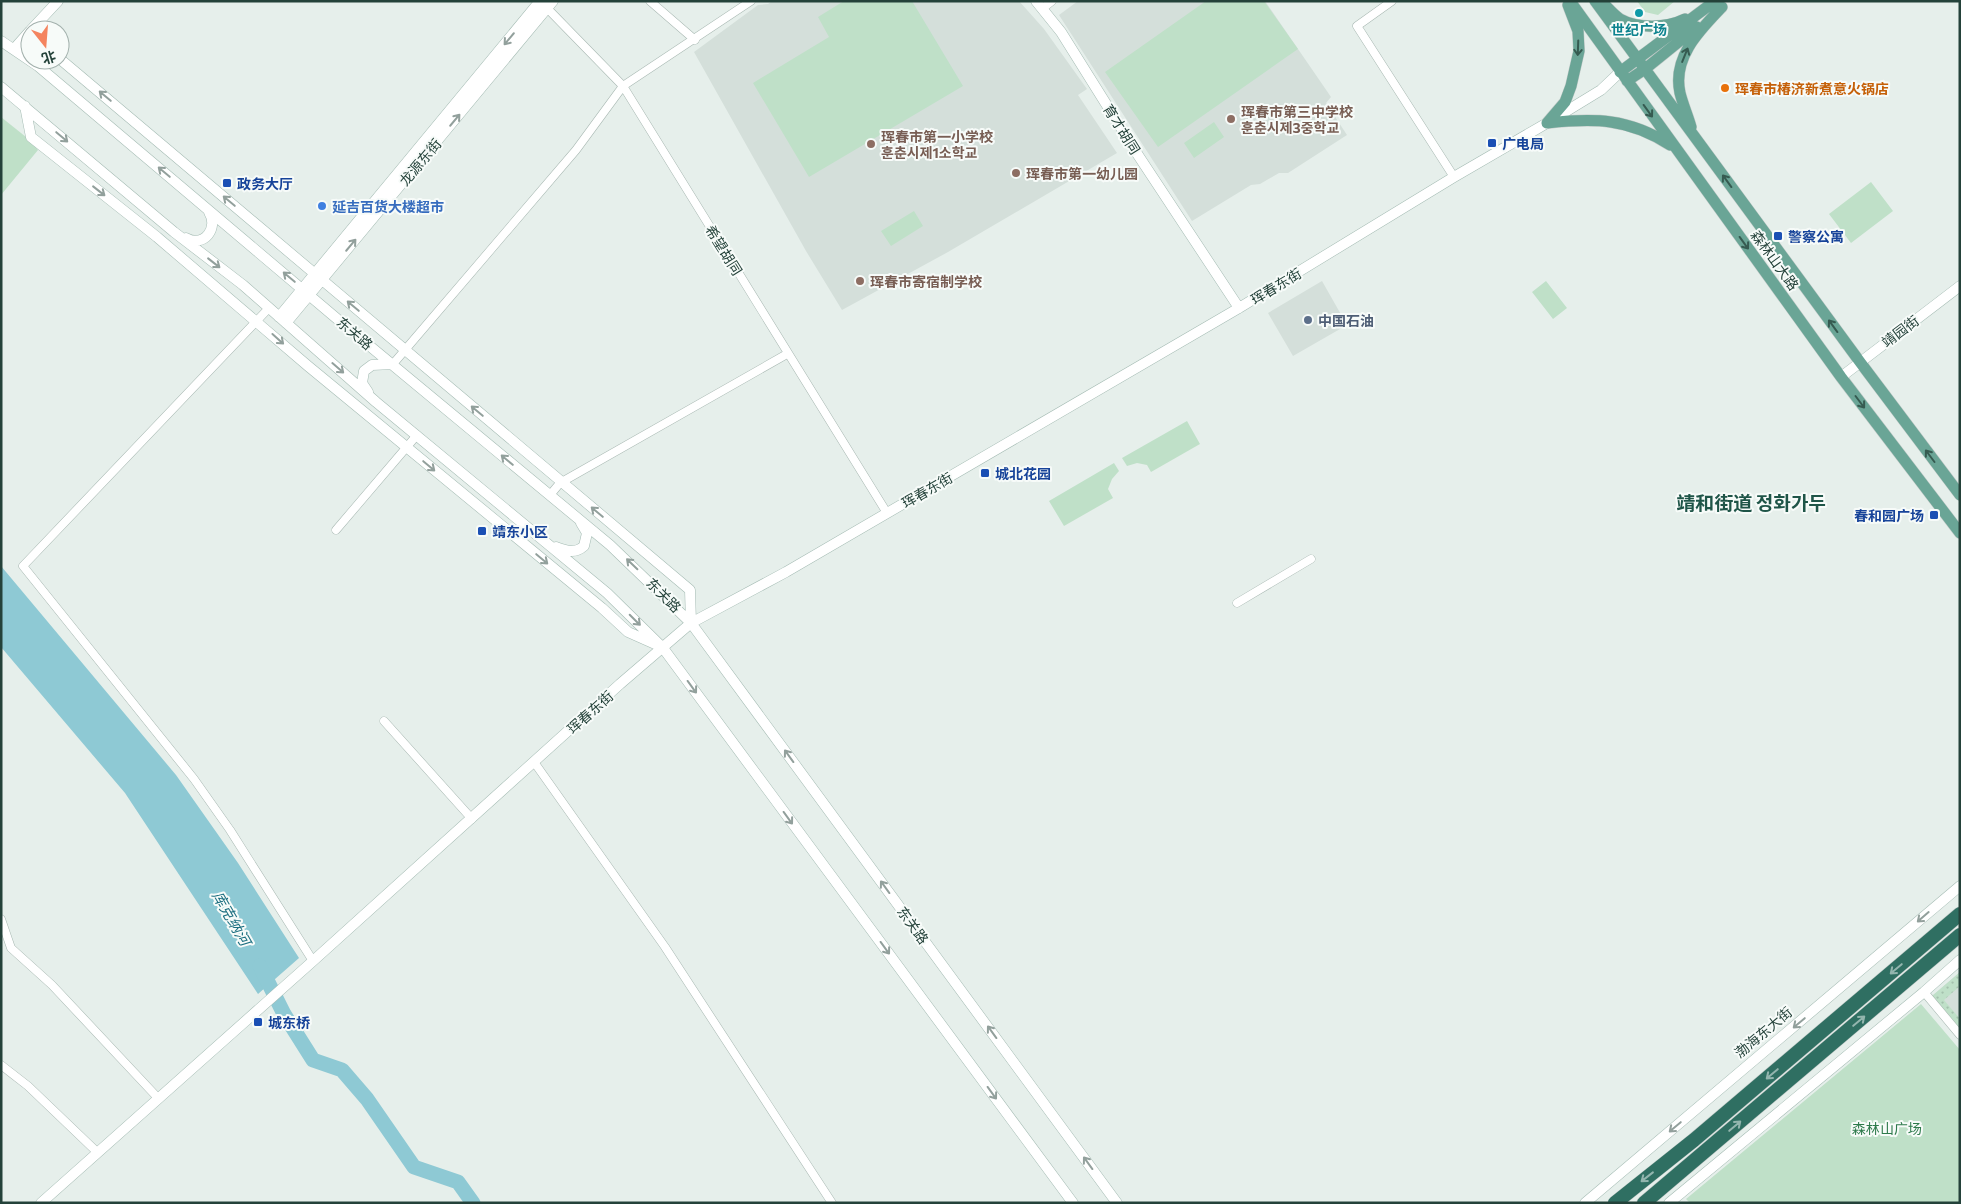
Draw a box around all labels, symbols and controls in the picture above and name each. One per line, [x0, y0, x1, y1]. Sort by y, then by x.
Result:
marker: 世纪广场 [1633, 7, 1645, 19]
north arrow [20, 20, 70, 70]
place label: 世纪广场 [1611, 21, 1667, 38]
one-way arrow [504, 32, 515, 45]
one-way arrow [1573, 40, 1583, 56]
text: 北 [40, 48, 58, 68]
one-way arrow [1681, 48, 1690, 63]
place label: 珲春市椿济新煮意火锅店 [1735, 80, 1889, 97]
marker: 珲春市椿济新煮意火锅店 [1719, 82, 1731, 94]
one-way arrow [98, 91, 111, 102]
street label: 育才胡同 [1100, 101, 1144, 157]
place label: 珲春市第三中学校 훈춘시제3중학교 [1241, 103, 1353, 136]
one-way arrow [1643, 104, 1654, 117]
marker: 珲春市第三中学校 훈춘시제3중학교 [1225, 113, 1237, 125]
one-way arrow [449, 114, 460, 127]
place label: 珲春市第一小学校 훈춘시제1소학교 [881, 128, 993, 161]
one-way arrow [55, 132, 68, 143]
street label: 龙源东街 [395, 135, 445, 189]
place label: 广电局 [1502, 135, 1544, 152]
marker: 广电局 [1486, 137, 1498, 149]
marker: 珲春市第一小学校 훈춘시제1소학교 [865, 138, 877, 150]
place label: 珲春市第一幼儿园 [1026, 165, 1138, 182]
one-way arrow [158, 167, 171, 178]
marker: 珲春市第一幼儿园 [1010, 167, 1022, 179]
one-way arrow [1722, 174, 1732, 188]
place label: 政务大厅 [237, 175, 293, 192]
marker: 政务大厅 [221, 177, 233, 189]
one-way arrow [92, 185, 105, 196]
one-way arrow [223, 196, 236, 207]
place label: 延吉百货大楼超市 [332, 198, 444, 215]
marker: 延吉百货大楼超市 [316, 200, 328, 212]
street label: 希望胡同 [702, 222, 746, 278]
street label: 森林山大路 [1748, 227, 1802, 293]
place label: 警察公寓 [1788, 228, 1844, 245]
marker: 警察公寓 [1772, 230, 1784, 242]
one-way arrow [1739, 236, 1749, 250]
one-way arrow [345, 239, 356, 252]
one-way arrow [207, 257, 220, 268]
street label: 珲春东街 [1248, 264, 1304, 308]
one-way arrow [282, 271, 295, 283]
place label: 珲春市寄宿制学校 [870, 273, 982, 290]
marker: 珲春市寄宿制学校 [854, 275, 866, 287]
one-way arrow [347, 300, 360, 311]
place label: 中国石油 [1318, 312, 1374, 329]
street label: 靖园街 [1878, 312, 1922, 350]
street label: 东关路 [333, 313, 377, 353]
marker: 中国石油 [1302, 314, 1314, 326]
one-way arrow [1828, 319, 1838, 333]
one-way arrow [272, 334, 285, 345]
one-way arrow [331, 363, 344, 374]
one-way arrow [1855, 395, 1865, 409]
one-way arrow [471, 405, 484, 416]
one-way arrow [1925, 450, 1936, 463]
one-way arrow [501, 454, 514, 465]
one-way arrow [423, 461, 436, 472]
place label: 城北花园 [995, 465, 1051, 482]
marker: 城北花园 [979, 467, 991, 479]
street label: 珲春东街 [899, 469, 955, 511]
district label: 靖和街道 정화가두 [1676, 491, 1826, 514]
one-way arrow [591, 506, 604, 518]
place label: 春和园广场 [1854, 507, 1924, 524]
marker: 春和园广场 [1928, 509, 1940, 521]
place label: 靖东小区 [492, 523, 548, 540]
marker: 靖东小区 [476, 525, 488, 537]
one-way arrow [536, 554, 549, 565]
one-way arrow [625, 558, 638, 570]
street label: 东关路 [643, 574, 685, 616]
one-way arrow [629, 614, 642, 626]
one-way arrow [686, 680, 697, 693]
street label: 珲春东街 [564, 687, 616, 737]
one-way arrow [784, 750, 795, 763]
one-way arrow [783, 811, 793, 825]
one-way arrow [880, 881, 891, 894]
water label: 库克纳河 [209, 888, 256, 951]
street label: 东关路 [894, 903, 932, 947]
one-way arrow [1916, 912, 1929, 923]
one-way arrow [880, 941, 890, 955]
one-way arrow [1890, 963, 1903, 974]
street label: 渤海东大街 [1731, 1003, 1795, 1061]
place label: 城东桥 [268, 1014, 310, 1031]
one-way arrow [1852, 1015, 1865, 1027]
marker: 城东桥 [252, 1016, 264, 1028]
one-way arrow [1793, 1017, 1806, 1028]
one-way arrow [987, 1025, 997, 1039]
one-way arrow [1766, 1068, 1779, 1079]
one-way arrow [987, 1086, 997, 1100]
one-way arrow [1728, 1120, 1741, 1132]
park label: 森林山广场 [1852, 1120, 1922, 1137]
one-way arrow [1669, 1122, 1682, 1133]
one-way arrow [1083, 1156, 1093, 1170]
one-way arrow [1641, 1172, 1654, 1183]

